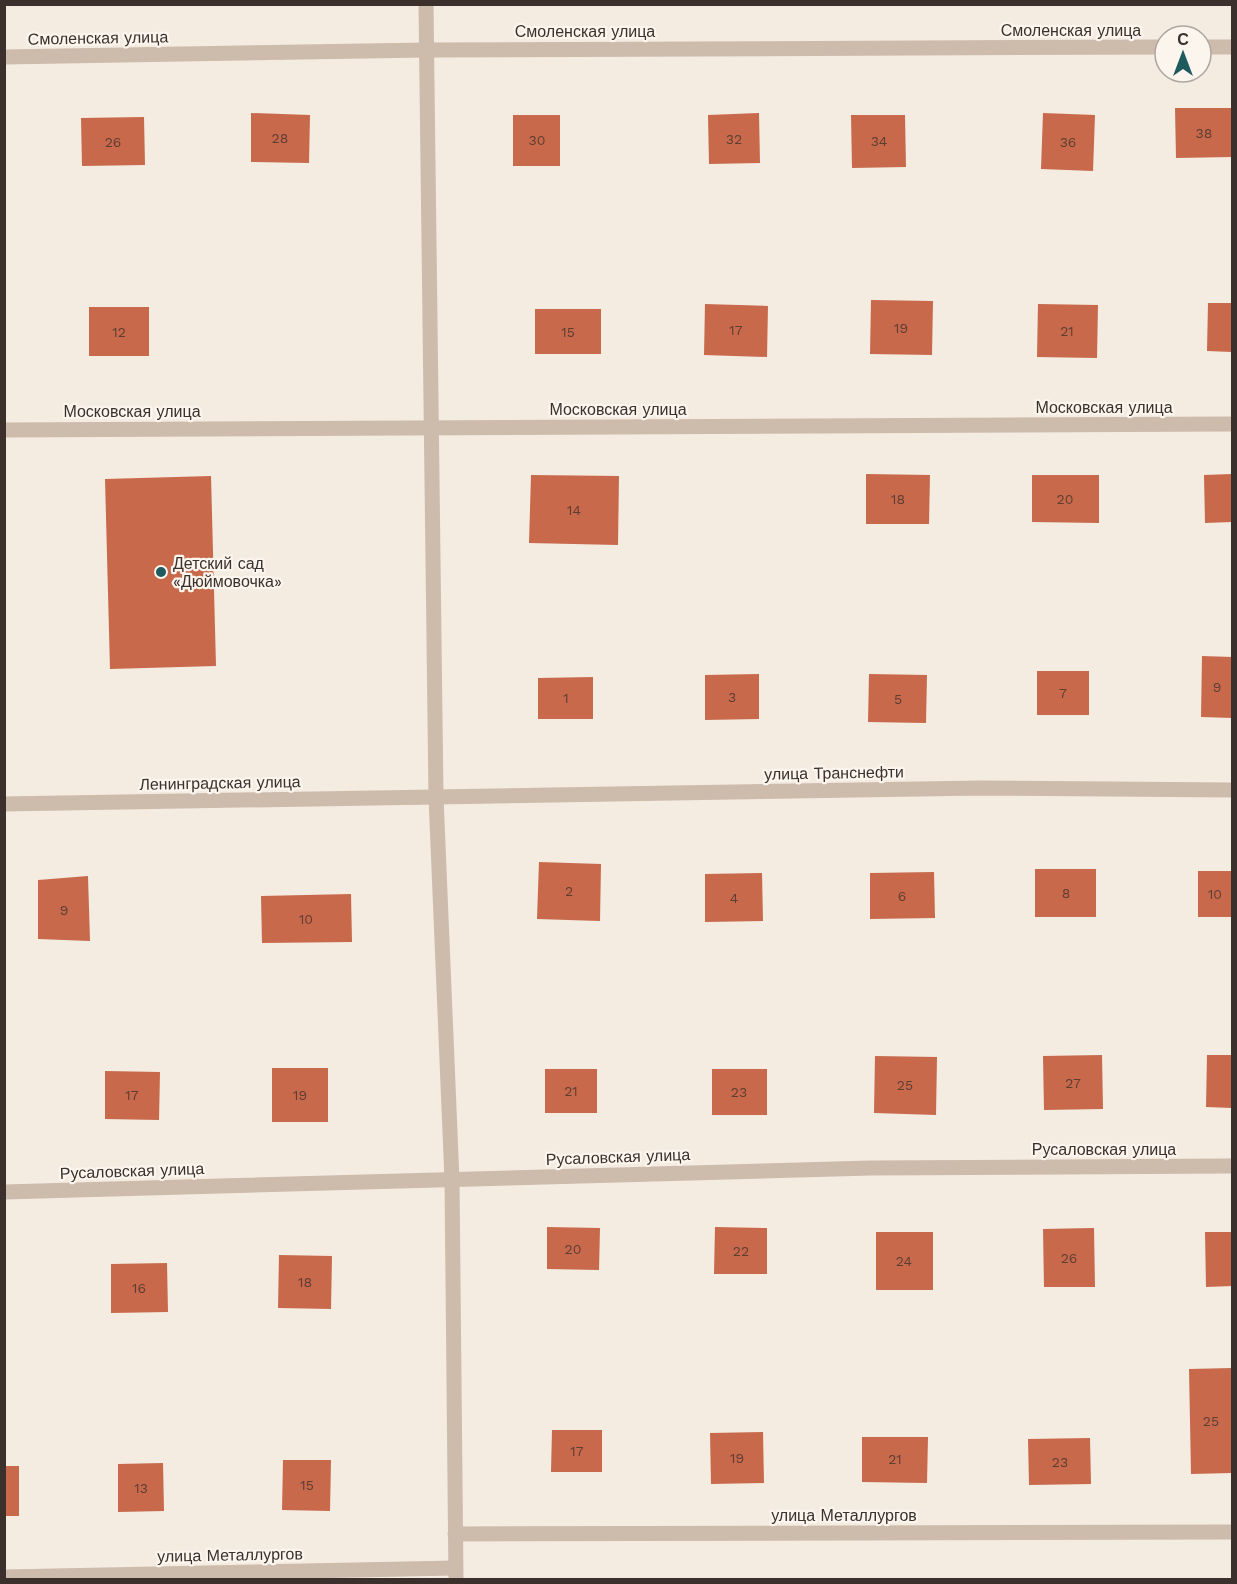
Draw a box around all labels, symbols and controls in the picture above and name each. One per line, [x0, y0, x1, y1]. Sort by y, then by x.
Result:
street label: Смоленская улица [1001, 21, 1141, 40]
street label: Смоленская улица [515, 22, 655, 41]
north arrow [1153, 24, 1213, 84]
street label: Смоленская улица [28, 27, 169, 49]
text: С [1177, 30, 1189, 49]
house number: 38 [1196, 125, 1212, 141]
house number: 28 [272, 130, 288, 146]
house number: 32 [726, 131, 742, 147]
house number: 30 [529, 132, 545, 148]
house number: 34 [871, 133, 887, 149]
house number: 26 [105, 134, 121, 150]
house number: 36 [1060, 134, 1076, 150]
house number: 19 [894, 320, 908, 336]
house number: 17 [729, 322, 743, 338]
house number: 21 [1060, 323, 1074, 339]
house number: 12 [112, 324, 126, 340]
house number: 15 [561, 324, 575, 340]
street label: Московская улица [1035, 398, 1173, 417]
street label: Московская улица [549, 400, 687, 419]
street label: Московская улица [63, 402, 201, 421]
house number: 18 [891, 491, 905, 507]
house number: 20 [1057, 491, 1073, 507]
house number: 14 [567, 502, 581, 518]
place label: Детский сад «Дюймовочка» [173, 554, 282, 591]
marker: Детский сад «Дюймовочка» [154, 565, 168, 579]
house number: 9 [1213, 679, 1221, 695]
house number: 7 [1059, 685, 1067, 701]
house number: 3 [728, 689, 736, 705]
house number: 1 [563, 690, 569, 706]
house number: 5 [894, 691, 902, 707]
street label: улица Транснефти [764, 762, 904, 784]
street label: Ленинградская улица [139, 772, 301, 794]
house number: 2 [565, 883, 573, 899]
house number: 8 [1062, 885, 1070, 901]
house number: 10 [1208, 886, 1222, 902]
house number: 6 [898, 888, 906, 904]
house number: 4 [730, 890, 738, 906]
house number: 9 [60, 902, 68, 918]
house number: 10 [299, 911, 313, 927]
house number: 27 [1065, 1075, 1081, 1091]
house number: 25 [897, 1077, 913, 1093]
house number: 21 [564, 1083, 578, 1099]
house number: 23 [731, 1084, 747, 1100]
house number: 17 [125, 1087, 139, 1103]
house number: 19 [293, 1087, 307, 1103]
street label: Русаловская улица [1032, 1140, 1176, 1159]
street label: Русаловская улица [545, 1145, 691, 1169]
street label: Русаловская улица [59, 1159, 205, 1183]
house number: 20 [565, 1241, 581, 1257]
house number: 22 [733, 1243, 749, 1259]
house number: 26 [1061, 1250, 1077, 1266]
house number: 24 [896, 1253, 912, 1269]
house number: 18 [298, 1274, 312, 1290]
house number: 16 [132, 1280, 146, 1296]
house number: 25 [1203, 1413, 1219, 1429]
house number: 17 [570, 1443, 584, 1459]
house number: 19 [730, 1450, 744, 1466]
house number: 21 [888, 1451, 902, 1467]
house number: 23 [1052, 1454, 1068, 1470]
house number: 15 [300, 1477, 314, 1493]
house number: 13 [134, 1480, 148, 1496]
street label: улица Металлургов [771, 1506, 917, 1525]
street label: улица Металлургов [157, 1544, 303, 1566]

